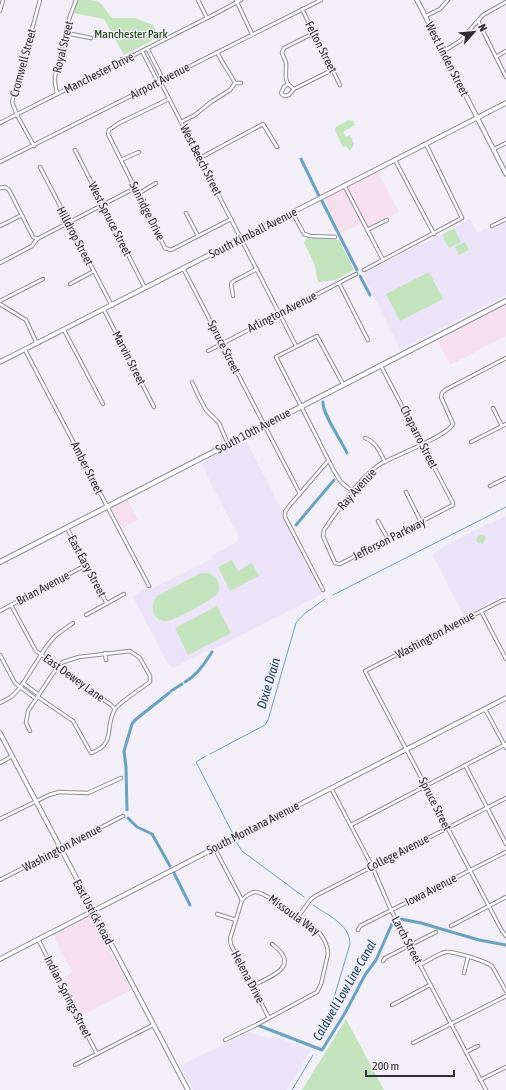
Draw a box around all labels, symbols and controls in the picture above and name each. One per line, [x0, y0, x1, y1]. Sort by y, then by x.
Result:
north arrow [454, 12, 494, 52]
street label: Royal Street [50, 19, 76, 74]
street label: Felton Street [302, 19, 340, 76]
street label: West Linden Street [422, 20, 472, 99]
text: N [476, 22, 490, 33]
street label: Cromwell Street [7, 27, 39, 99]
park label: Manchester Park [94, 27, 168, 41]
street label: Manchester Drive [62, 49, 136, 97]
street label: Airport Avenue [128, 60, 192, 102]
street label: West Beech Street [177, 122, 225, 198]
street label: Sunridge Drive [126, 179, 168, 243]
street label: West Spruce Street [85, 180, 135, 259]
street label: Hilldrop Street [54, 204, 97, 268]
street label: South Kimball Avenue [207, 205, 299, 261]
street label: Arlington Avenue [245, 289, 319, 335]
street label: Spruce Street [205, 318, 244, 376]
street label: Marvin Street [109, 329, 149, 388]
street label: Chaparro Street [397, 403, 441, 471]
street label: South 10th Avenue [213, 405, 293, 457]
street label: Amber Street [68, 439, 106, 497]
street label: Ray Avenue [335, 465, 379, 513]
street label: Jefferson Parkway [350, 515, 428, 563]
street label: East Easy Street [65, 533, 109, 600]
street label: Brian Avenue [14, 568, 72, 608]
street label: Washington Avenue [393, 608, 477, 662]
street label: East Dewey Lane [41, 651, 107, 705]
water label: Dixie Drain [254, 655, 283, 710]
street label: Spruce Street [416, 775, 455, 833]
street label: South Montana Avenue [204, 799, 302, 857]
street label: Washington Avenue [20, 821, 104, 875]
street label: College Avenue [365, 831, 431, 875]
street label: Iowa Avenue [403, 871, 459, 909]
street label: East Ustick Road [70, 877, 116, 947]
street label: Missoula Way [266, 892, 322, 938]
street label: Larch Street [389, 914, 426, 967]
water label: Caldwell Low Line Canal [309, 937, 379, 1043]
street label: Helena Drive [228, 948, 268, 1006]
street label: Indian Springs Street [41, 953, 95, 1041]
scale bar [366, 1052, 454, 1078]
text: 200 m [372, 1059, 399, 1073]

